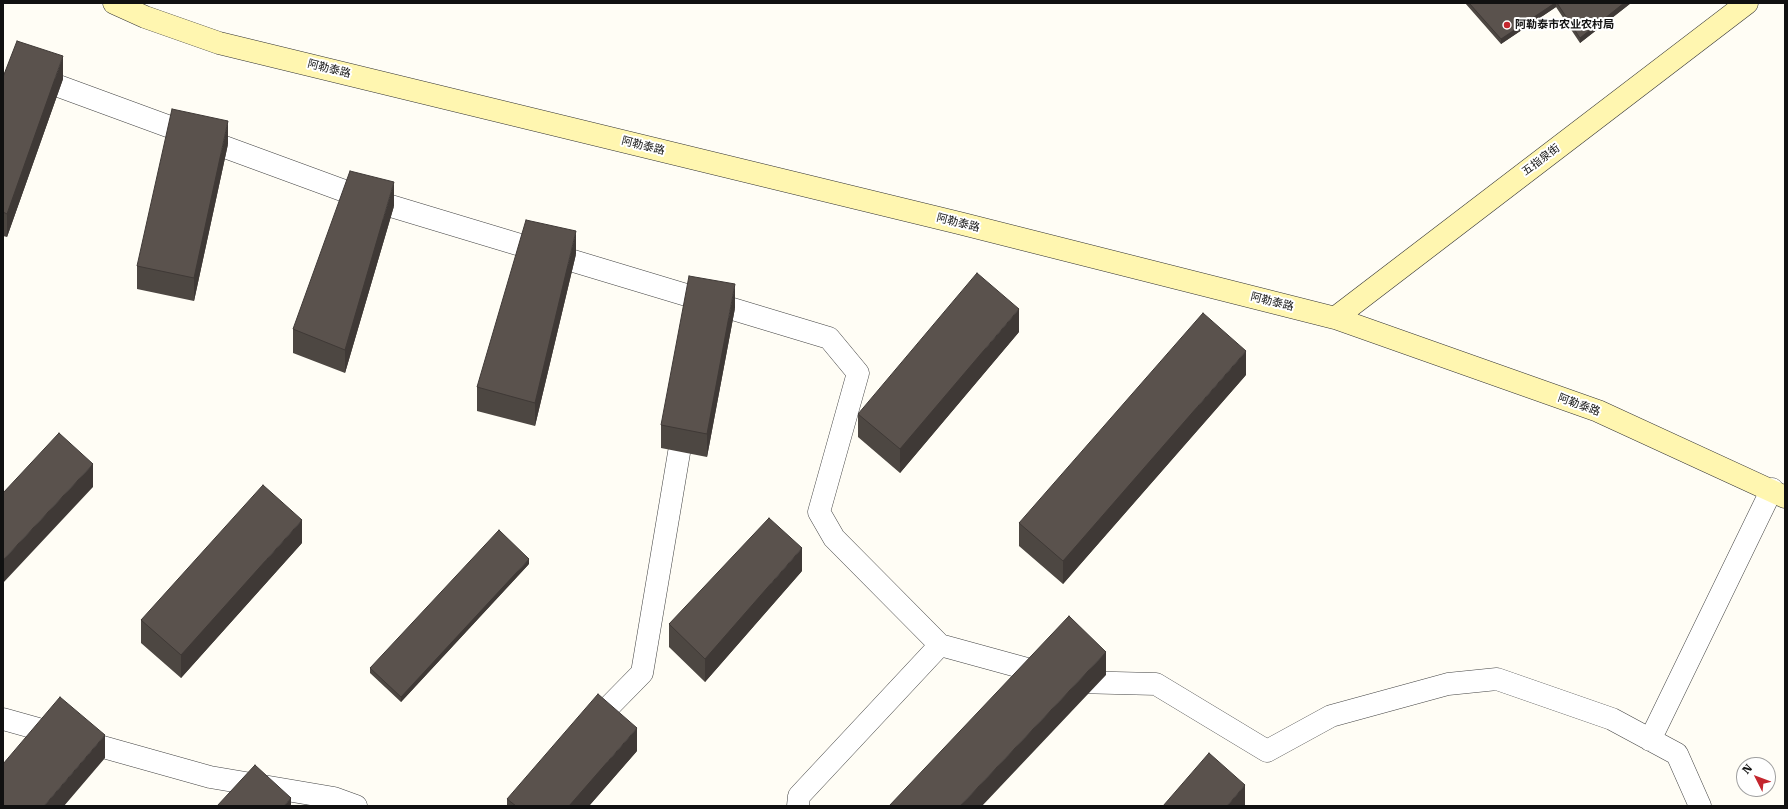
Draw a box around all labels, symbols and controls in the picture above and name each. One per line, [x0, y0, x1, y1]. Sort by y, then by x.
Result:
place label: 阿勒泰市农业农村局 [1515, 18, 1614, 32]
marker: 阿勒泰市农业农村局 [1502, 20, 1512, 30]
street label: 阿勒泰路 [306, 57, 352, 81]
street label: 阿勒泰路 [620, 134, 666, 158]
street label: 五指泉街 [1519, 141, 1563, 179]
street label: 阿勒泰路 [935, 211, 981, 235]
street label: 阿勒泰路 [1249, 290, 1295, 314]
street label: 阿勒泰路 [1556, 391, 1602, 419]
north arrow [1736, 757, 1776, 797]
text: N [1740, 762, 1755, 777]

